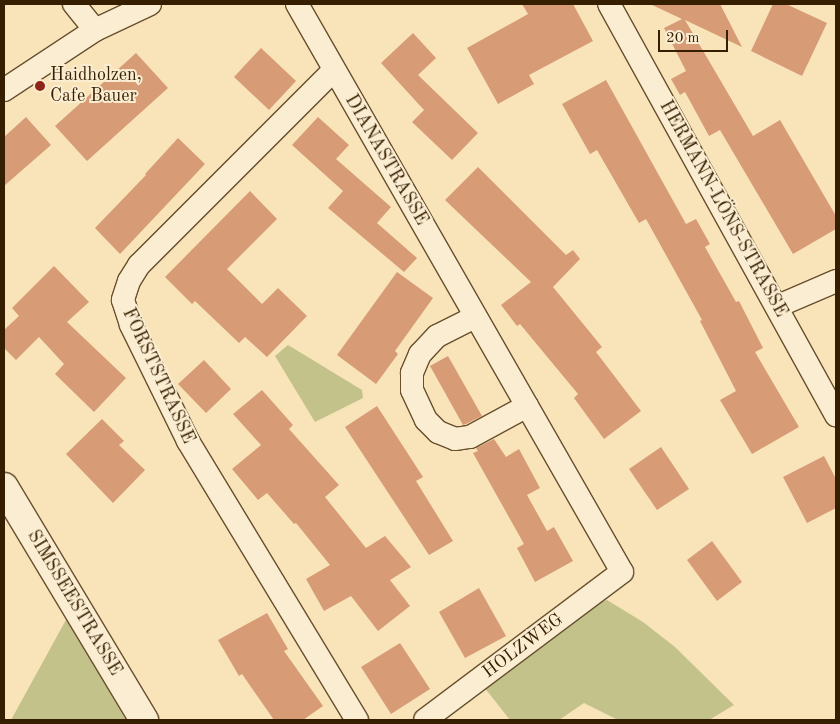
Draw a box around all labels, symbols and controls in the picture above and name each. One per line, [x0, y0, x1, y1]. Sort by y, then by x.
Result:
scale bar [660, 20, 730, 52]
text: 20 m [666, 31, 700, 46]
place label: Haidholzen, Cafe Bauer [50, 65, 142, 108]
marker: Haidholzen, Cafe Bauer [34, 80, 46, 92]
street label: DIANASTRASSE [340, 91, 432, 229]
street label: HERMANN-LÖNS-STRASSE [654, 97, 792, 321]
street label: FORSTSTRASSE [117, 305, 199, 447]
street label: SIMSSEESTRASSE [22, 526, 126, 680]
street label: HOLZWEG [478, 609, 568, 683]

